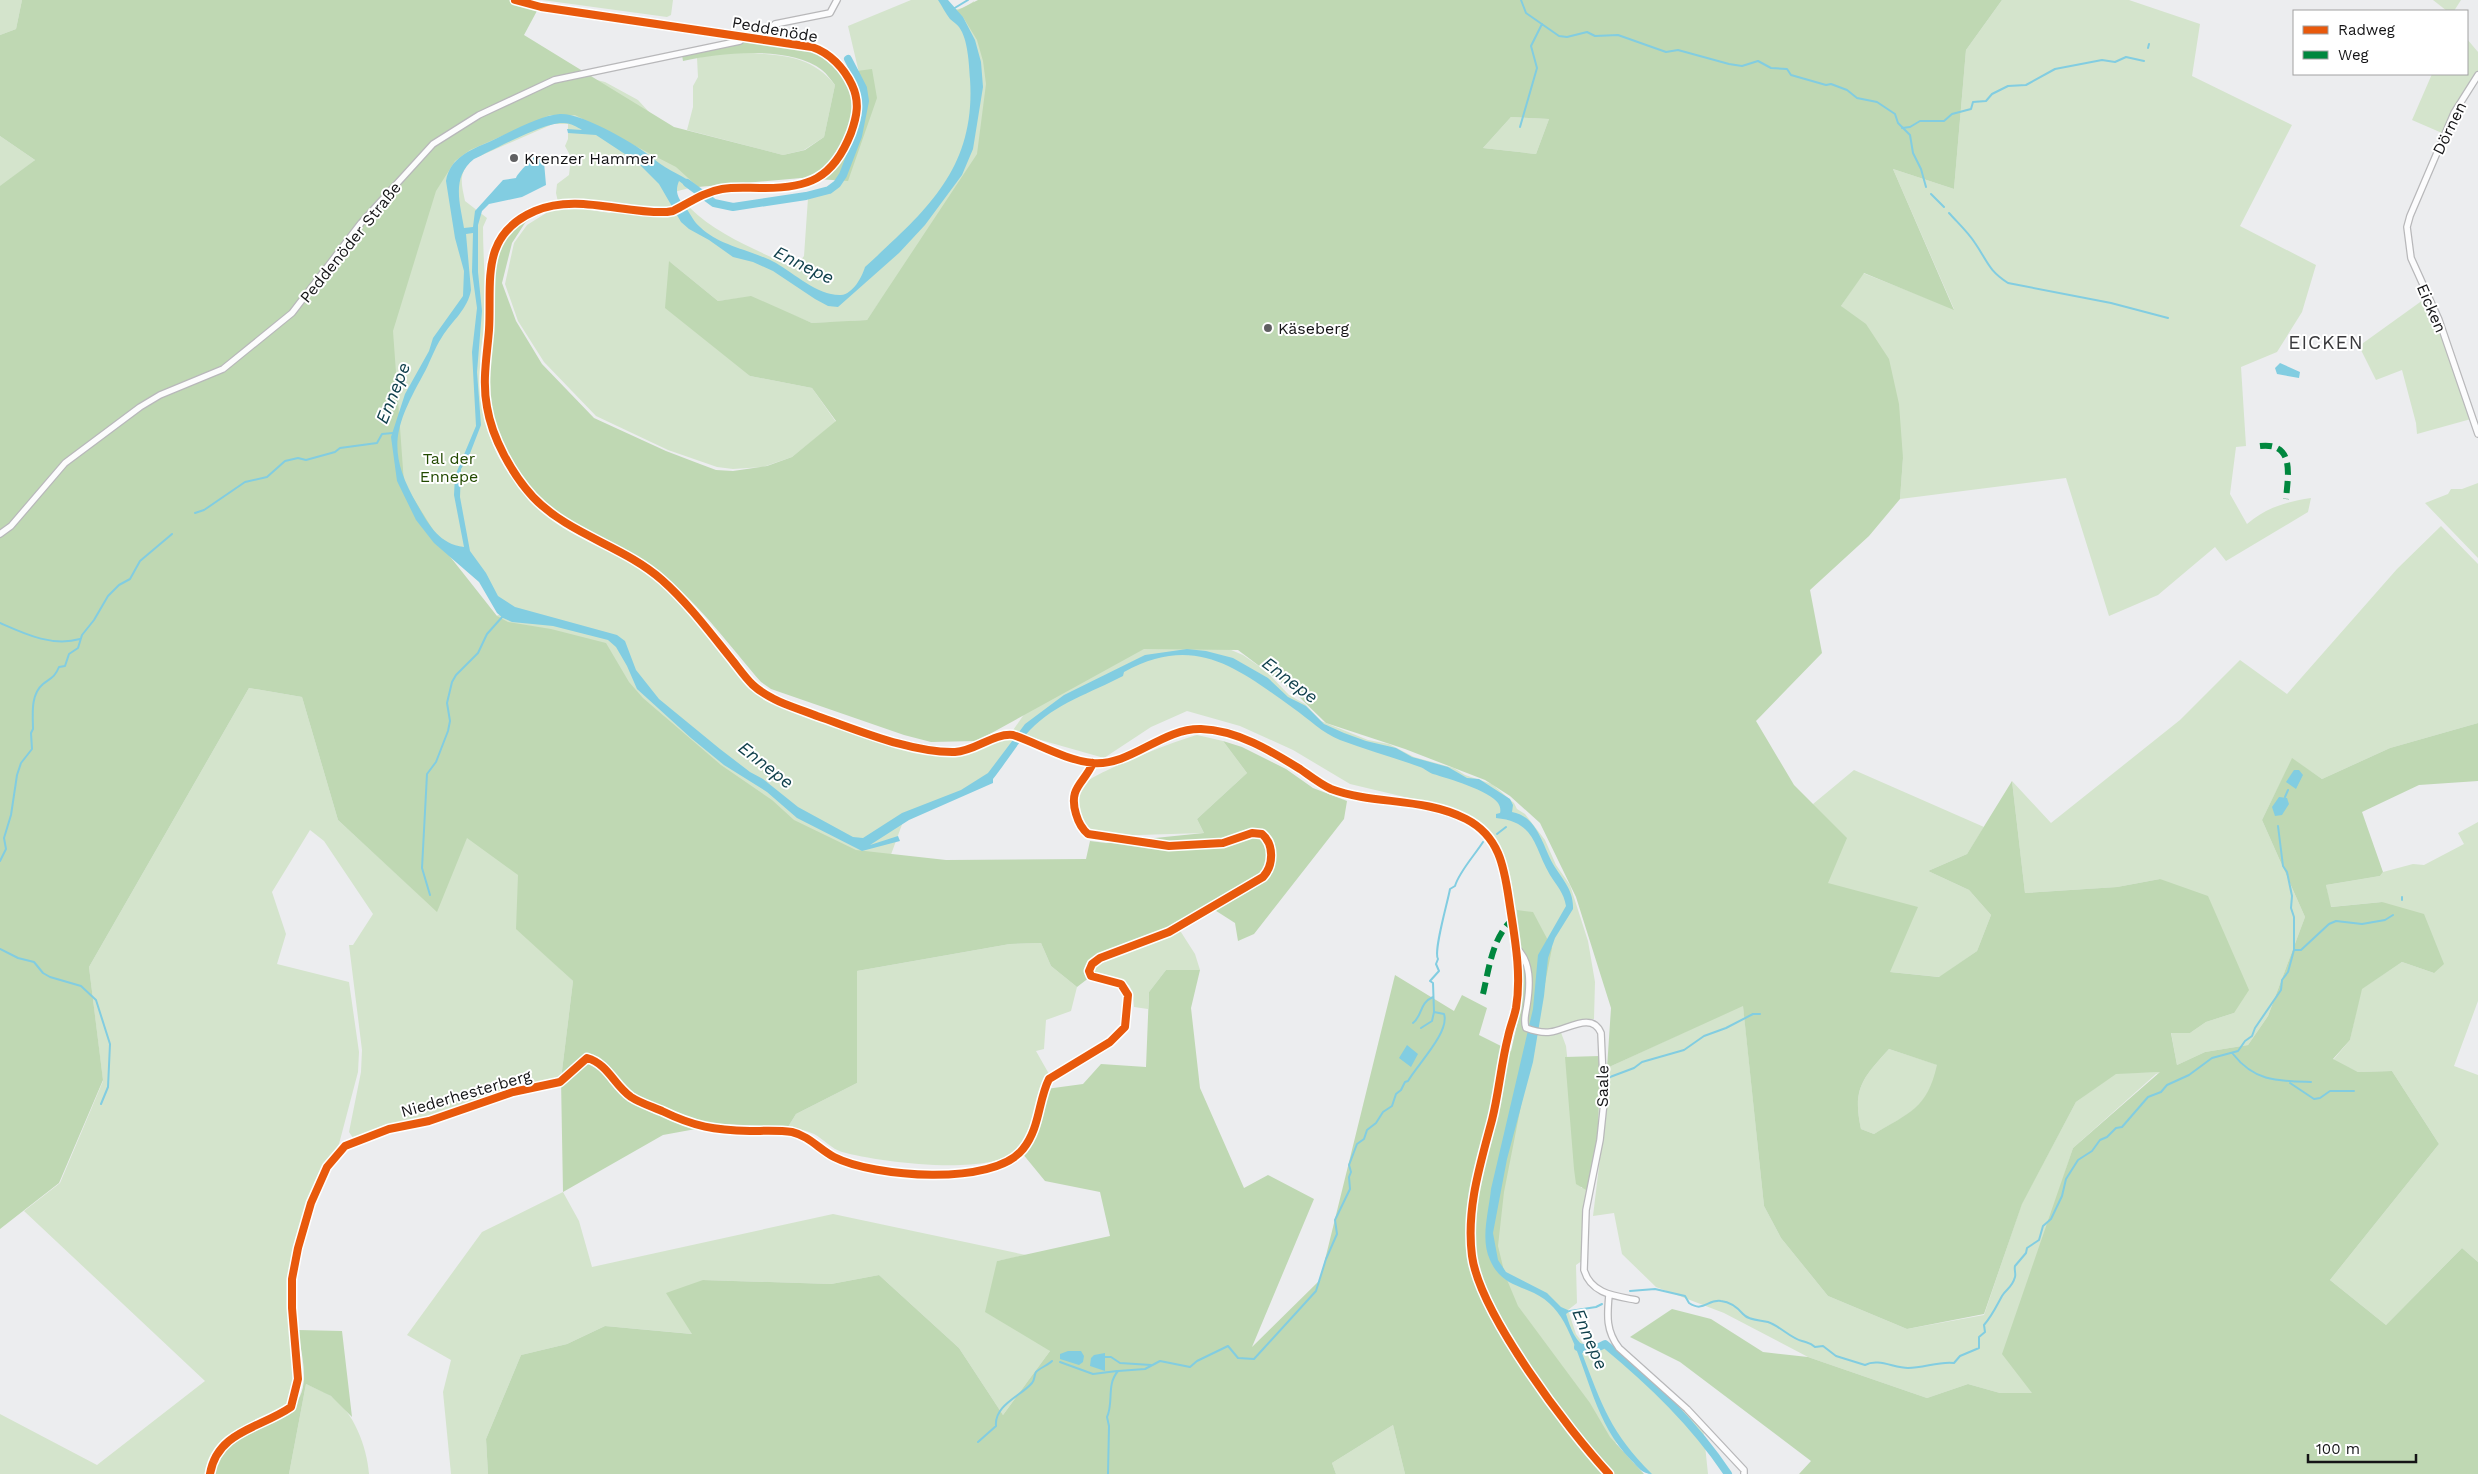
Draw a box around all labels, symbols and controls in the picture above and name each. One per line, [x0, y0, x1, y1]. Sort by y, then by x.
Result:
legend [2293, 10, 2468, 75]
street label: Peddenöde [730, 13, 819, 46]
text: Radweg [2338, 21, 2395, 39]
text: Weg [2338, 46, 2369, 64]
street label: Dörnen [2428, 99, 2470, 158]
place label: Krenzer Hammer [524, 149, 657, 168]
marker: Krenzer Hammer [508, 152, 520, 164]
street label: Peddenöder Straße [296, 178, 405, 307]
water label: Ennepe [771, 241, 838, 288]
street label: Eicken [2413, 281, 2450, 336]
place label: Käseberg [1278, 319, 1349, 338]
marker: Käseberg [1262, 322, 1274, 334]
district label: EICKEN [2288, 331, 2364, 354]
water label: Ennepe [371, 359, 414, 427]
park label: Tal der Ennepe [420, 449, 478, 486]
water label: Ennepe [1258, 652, 1322, 707]
water label: Ennepe [734, 736, 798, 793]
street label: Saale [1593, 1065, 1612, 1107]
street label: Niederhesterberg [399, 1066, 534, 1121]
water label: Ennepe [1568, 1305, 1613, 1373]
scale bar [2308, 1432, 2416, 1464]
text: 100 m [2316, 1440, 2360, 1458]

